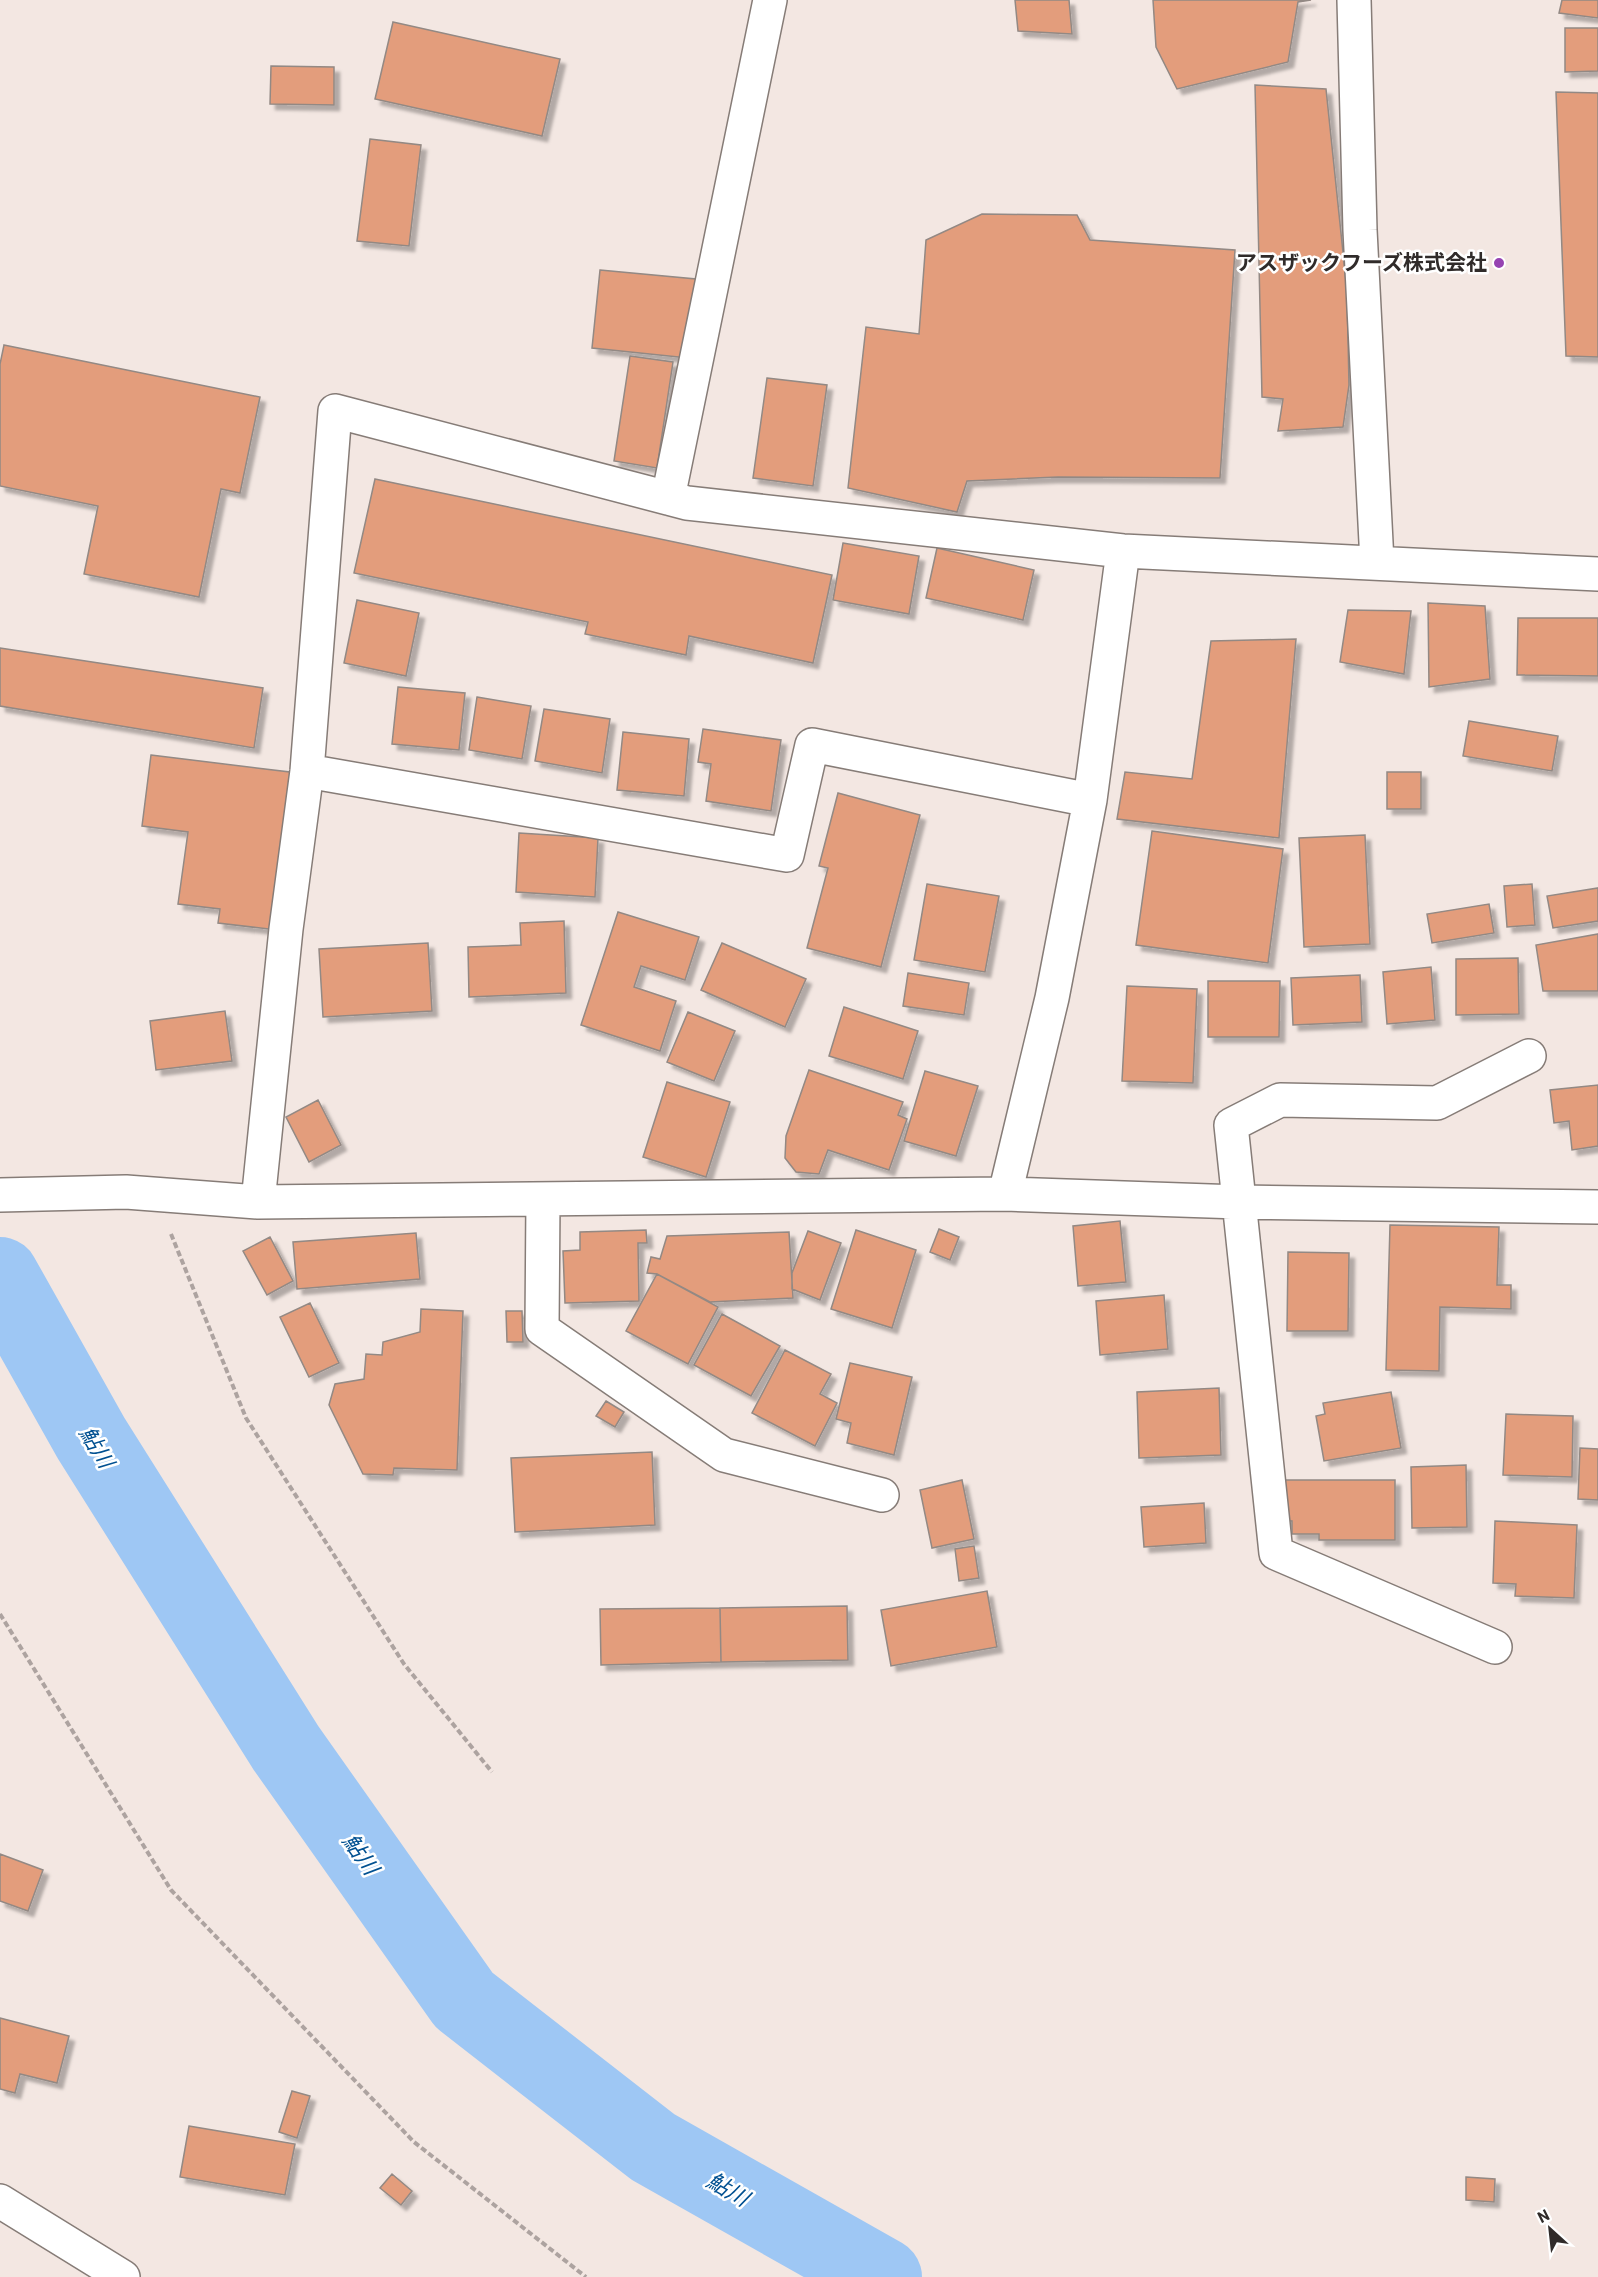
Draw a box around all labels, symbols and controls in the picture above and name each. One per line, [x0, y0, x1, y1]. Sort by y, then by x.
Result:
place label: アスザックフーズ株式会社 [1236, 249, 1487, 274]
marker: アスザックフーズ株式会社 [1492, 256, 1506, 270]
water label: 鮎川 [75, 1421, 121, 1474]
water label: 鮎川 [339, 1828, 386, 1881]
water label: 鮎川 [703, 2166, 756, 2211]
north arrow [1520, 2199, 1580, 2259]
text: N [1534, 2204, 1552, 2226]

